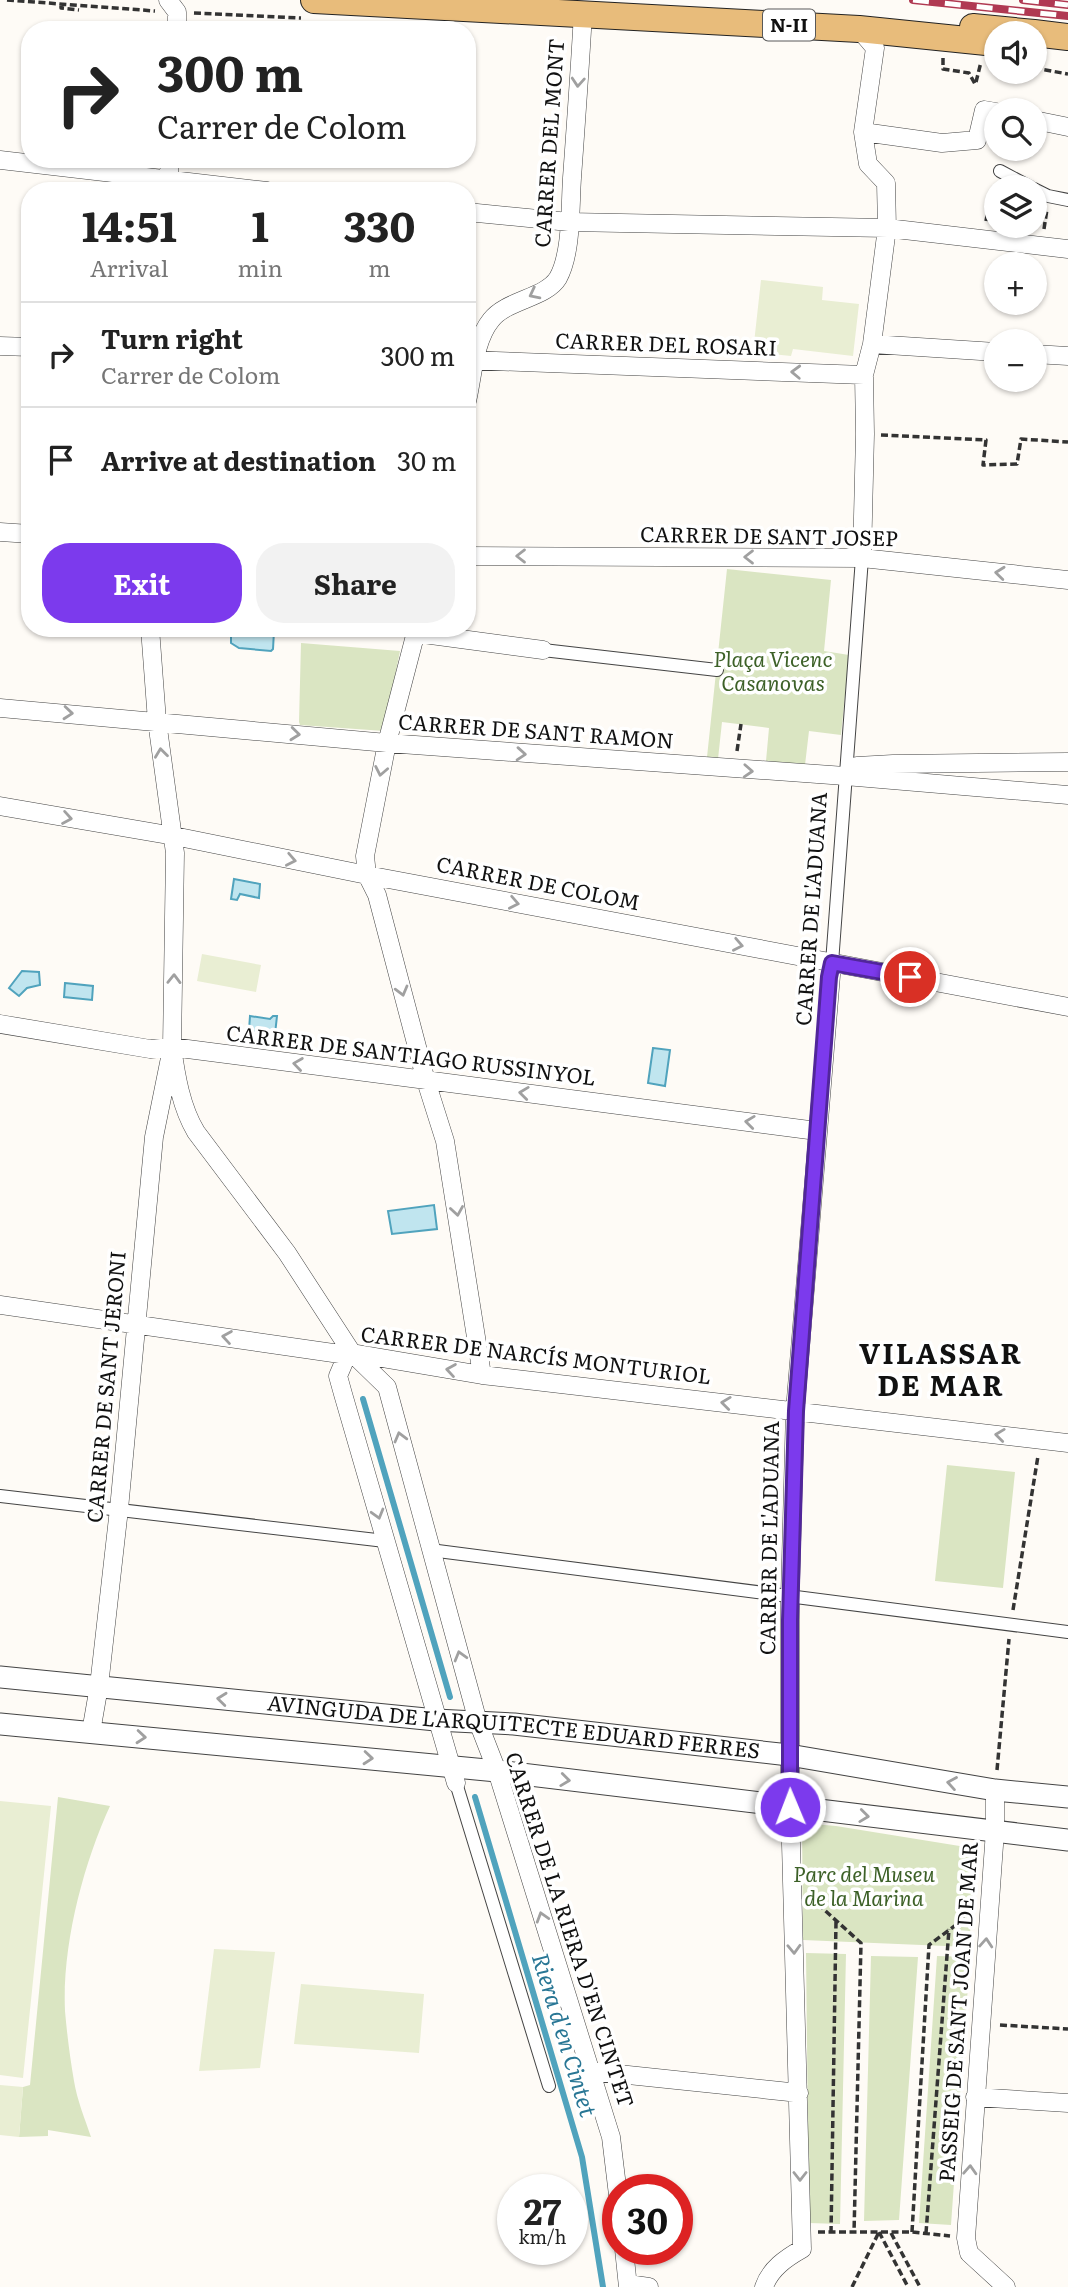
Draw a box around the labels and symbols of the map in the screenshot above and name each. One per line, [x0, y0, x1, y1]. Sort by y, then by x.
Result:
road number: N-II [763, 10, 815, 41]
street label: CARRER DEL MONT [525, 37, 570, 248]
one-way arrow [571, 76, 586, 87]
one-way arrow [529, 286, 541, 300]
street label: CARRER DEL ROSARI [555, 323, 777, 362]
one-way arrow [790, 365, 801, 380]
street label: CARRER DE SANT JOSEP [640, 517, 898, 552]
one-way arrow [516, 548, 526, 564]
one-way arrow [743, 549, 754, 565]
one-way arrow [994, 566, 1005, 581]
park label: Plaça Vicenc Casanovas [713, 642, 833, 697]
street label: CARRER DE SANT RAMON [397, 704, 675, 755]
one-way arrow [63, 705, 74, 720]
one-way arrow [289, 726, 300, 741]
one-way arrow [516, 746, 527, 761]
one-way arrow [154, 747, 169, 759]
one-way arrow [743, 763, 754, 778]
one-way arrow [375, 765, 390, 777]
street label: CARRER DE L'ADUANA [786, 790, 833, 1027]
one-way arrow [61, 810, 73, 825]
street label: CARRER DE COLOM [434, 847, 643, 916]
one-way arrow [285, 851, 297, 866]
one-way arrow [508, 895, 520, 910]
one-way arrow [732, 937, 744, 952]
pin [880, 947, 940, 1007]
one-way arrow [166, 973, 182, 984]
one-way arrow [394, 985, 408, 997]
street label: CARRER DE SANTIAGO RUSSINYOL [225, 1015, 598, 1092]
one-way arrow [293, 1057, 304, 1072]
one-way arrow [518, 1086, 530, 1101]
one-way arrow [744, 1115, 756, 1130]
one-way arrow [449, 1205, 464, 1217]
street label: CARRER DE SANT JERONI [77, 1249, 132, 1524]
street label: CARRER DE NARCÍS MONTURIOL [359, 1317, 713, 1390]
one-way arrow [221, 1330, 232, 1345]
district label: VILASSAR DE MAR [859, 1331, 1023, 1405]
one-way arrow [445, 1363, 457, 1378]
one-way arrow [720, 1396, 731, 1411]
street label: CARRER DE L'ADUANA [750, 1420, 785, 1655]
one-way arrow [994, 1427, 1006, 1442]
one-way arrow [394, 1431, 409, 1443]
one-way arrow [369, 1508, 384, 1520]
one-way arrow [453, 1651, 468, 1663]
street label: AVINGUDA DE L'ARQUITECTE EDUARD FERRES [266, 1685, 762, 1765]
one-way arrow [216, 1691, 228, 1706]
one-way arrow [136, 1729, 147, 1744]
street label: CARRER DE LA RIERA D'EN CINTET [499, 1748, 644, 2111]
one-way arrow [362, 1751, 373, 1766]
position arrow [753, 1770, 827, 1844]
one-way arrow [559, 1772, 571, 1787]
one-way arrow [946, 1776, 958, 1791]
one-way arrow [858, 1808, 869, 1823]
street label: PASSEIG DE SANT JOAN DE MAR [929, 1840, 984, 2183]
park label: Parc del Museu de la Marina [793, 1857, 935, 1912]
one-way arrow [535, 1912, 550, 1924]
one-way arrow [978, 1937, 993, 1948]
one-way arrow [787, 1944, 802, 1955]
water label: Riera d'en Cintet [525, 1948, 607, 2121]
one-way arrow [963, 2164, 978, 2175]
one-way arrow [792, 2172, 808, 2182]
speed limit sign: 30 [602, 2174, 693, 2265]

